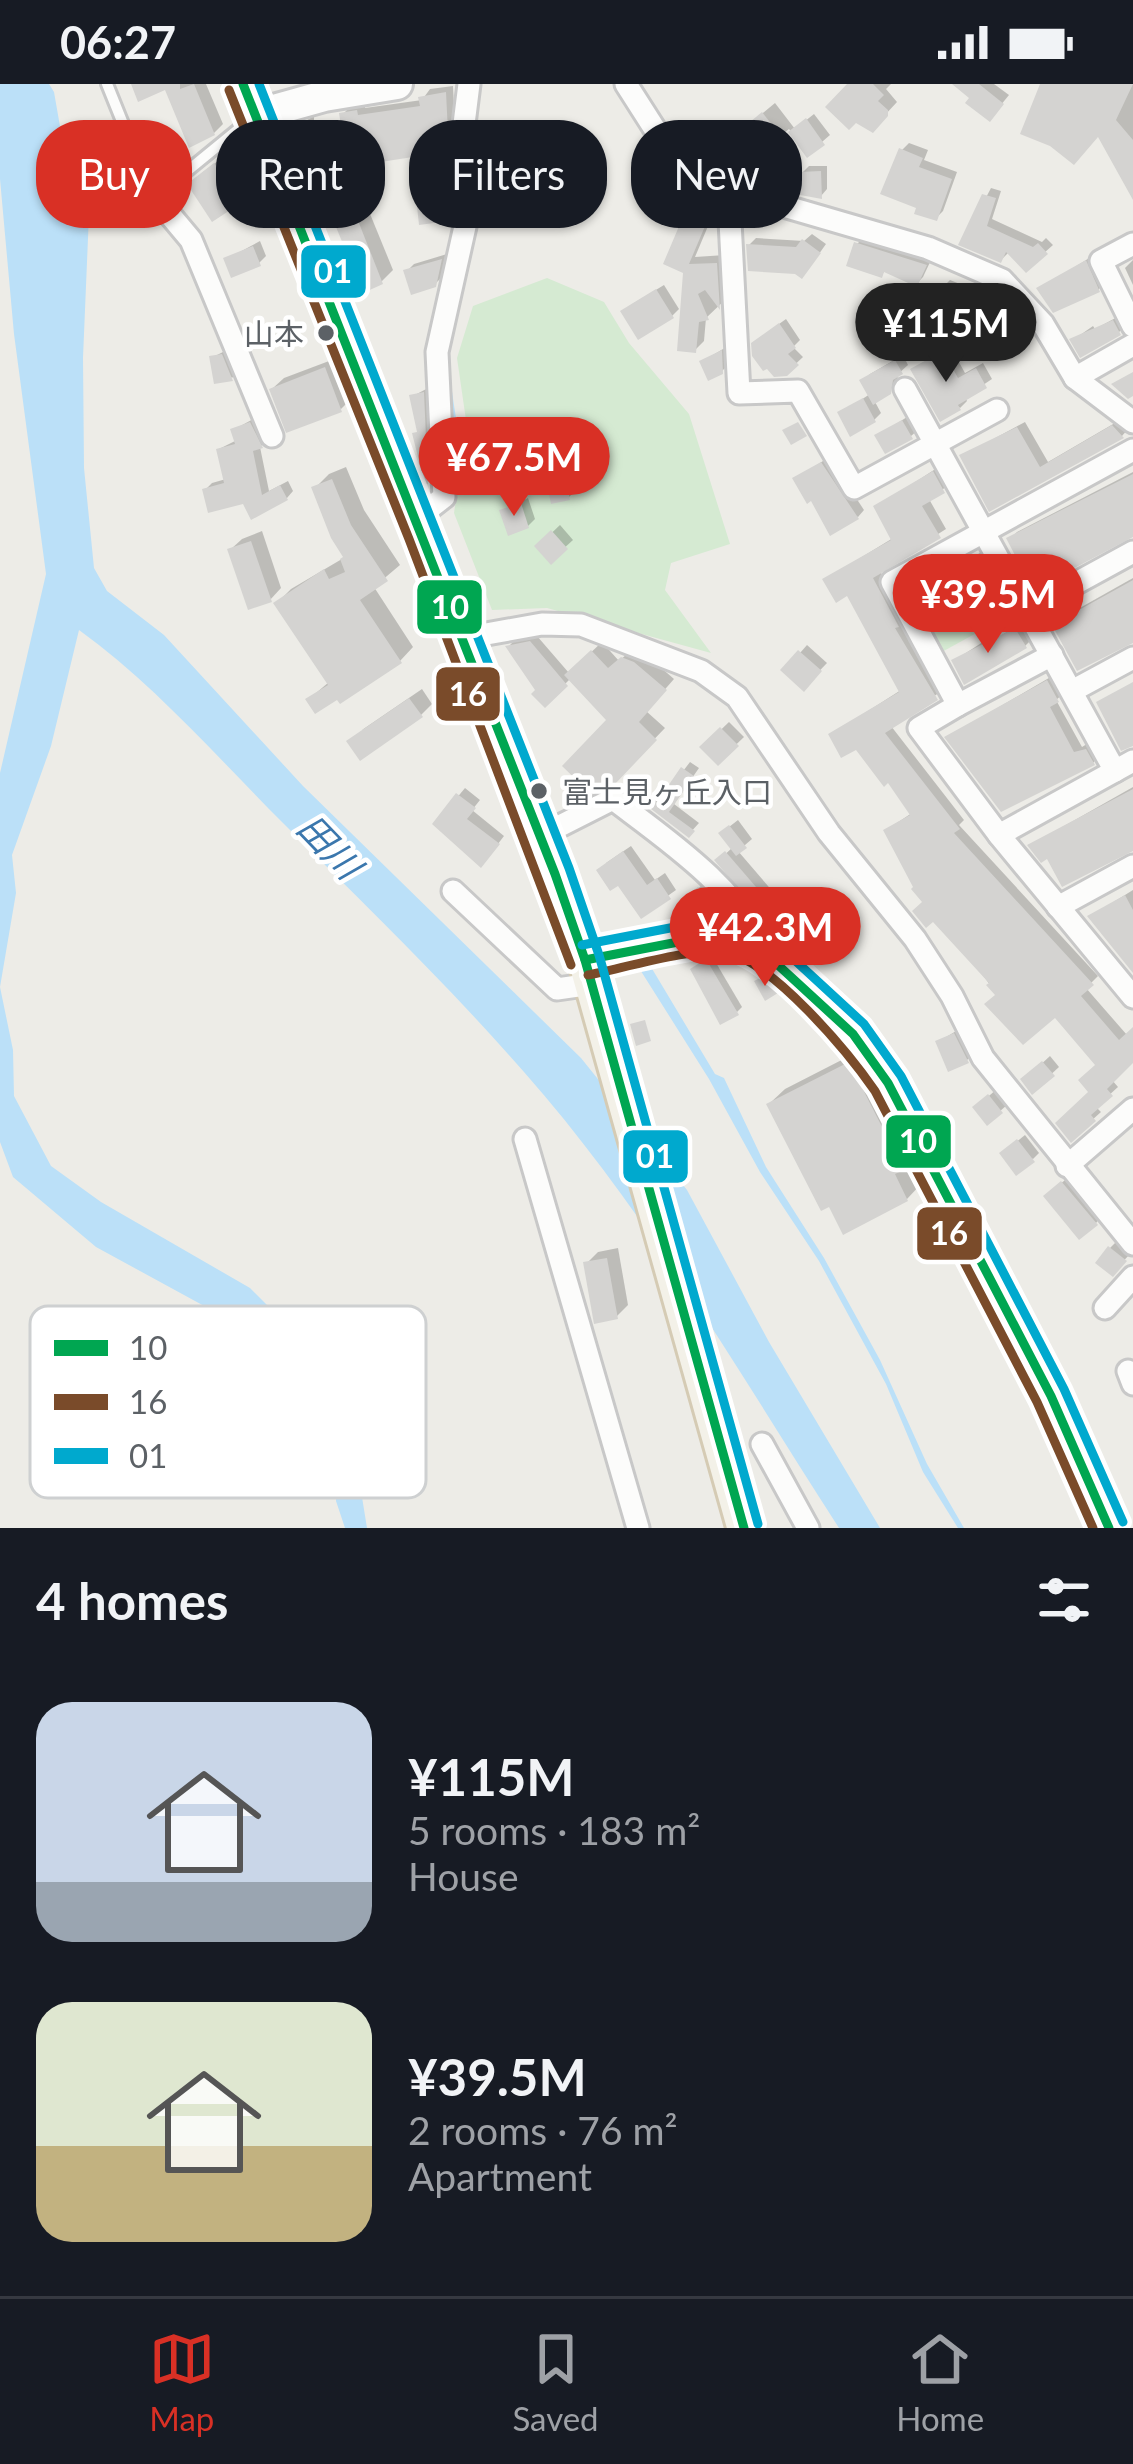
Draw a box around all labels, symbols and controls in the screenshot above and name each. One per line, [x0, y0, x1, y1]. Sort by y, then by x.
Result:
text: 06:27 [60, 15, 176, 69]
chip: Buy [36, 120, 192, 228]
chip: Rent [216, 120, 385, 228]
chip: Filters [409, 120, 607, 228]
chip: New [631, 120, 802, 228]
line badge: 01 [299, 243, 368, 300]
text: 01 [314, 250, 352, 290]
pin: ¥115M [862, 283, 1030, 385]
text: ¥115M [882, 299, 1010, 345]
place label: 山本 [244, 315, 304, 351]
marker: 山本 [315, 322, 337, 344]
pin: ¥67.5M [416, 417, 612, 519]
text: ¥67.5M [446, 433, 582, 479]
pin: ¥39.5M [890, 554, 1086, 656]
text: ¥39.5M [920, 570, 1056, 616]
line badge: 10 [415, 578, 484, 636]
text: 10 [431, 586, 469, 626]
line badge: 16 [434, 665, 502, 723]
text: 16 [449, 673, 487, 713]
place label: 富士見ヶ丘入口 [562, 773, 772, 809]
marker: 富士見ヶ丘入口 [528, 780, 550, 802]
water label: 田川 [289, 805, 374, 890]
pin: ¥42.3M [667, 887, 863, 989]
text: ¥42.3M [697, 903, 833, 949]
line badge: 10 [884, 1113, 953, 1170]
text: 10 [899, 1120, 937, 1160]
line badge: 01 [621, 1128, 690, 1185]
text: 01 [636, 1135, 674, 1175]
line badge: 16 [915, 1205, 984, 1262]
text: 16 [930, 1212, 968, 1252]
legend [30, 1306, 426, 1498]
text: 10 [129, 1327, 167, 1367]
text: 16 [129, 1381, 167, 1421]
text: 01 [129, 1435, 167, 1475]
icon: filters [1031, 1567, 1097, 1633]
text: 4 homes [36, 1570, 228, 1631]
text: ¥115M [408, 1746, 575, 1807]
icon: home [132, 1750, 276, 1894]
text: 5 rooms · 183 m² [408, 1807, 700, 1853]
text: House [408, 1853, 519, 1899]
text: ¥39.5M [408, 2046, 587, 2107]
icon: home [132, 2050, 276, 2194]
text: 2 rooms · 76 m² [408, 2107, 678, 2153]
text: Apartment [408, 2153, 592, 2199]
tab: Map [149, 2326, 215, 2438]
tab: Saved [512, 2326, 599, 2438]
tab: Home [896, 2326, 984, 2438]

